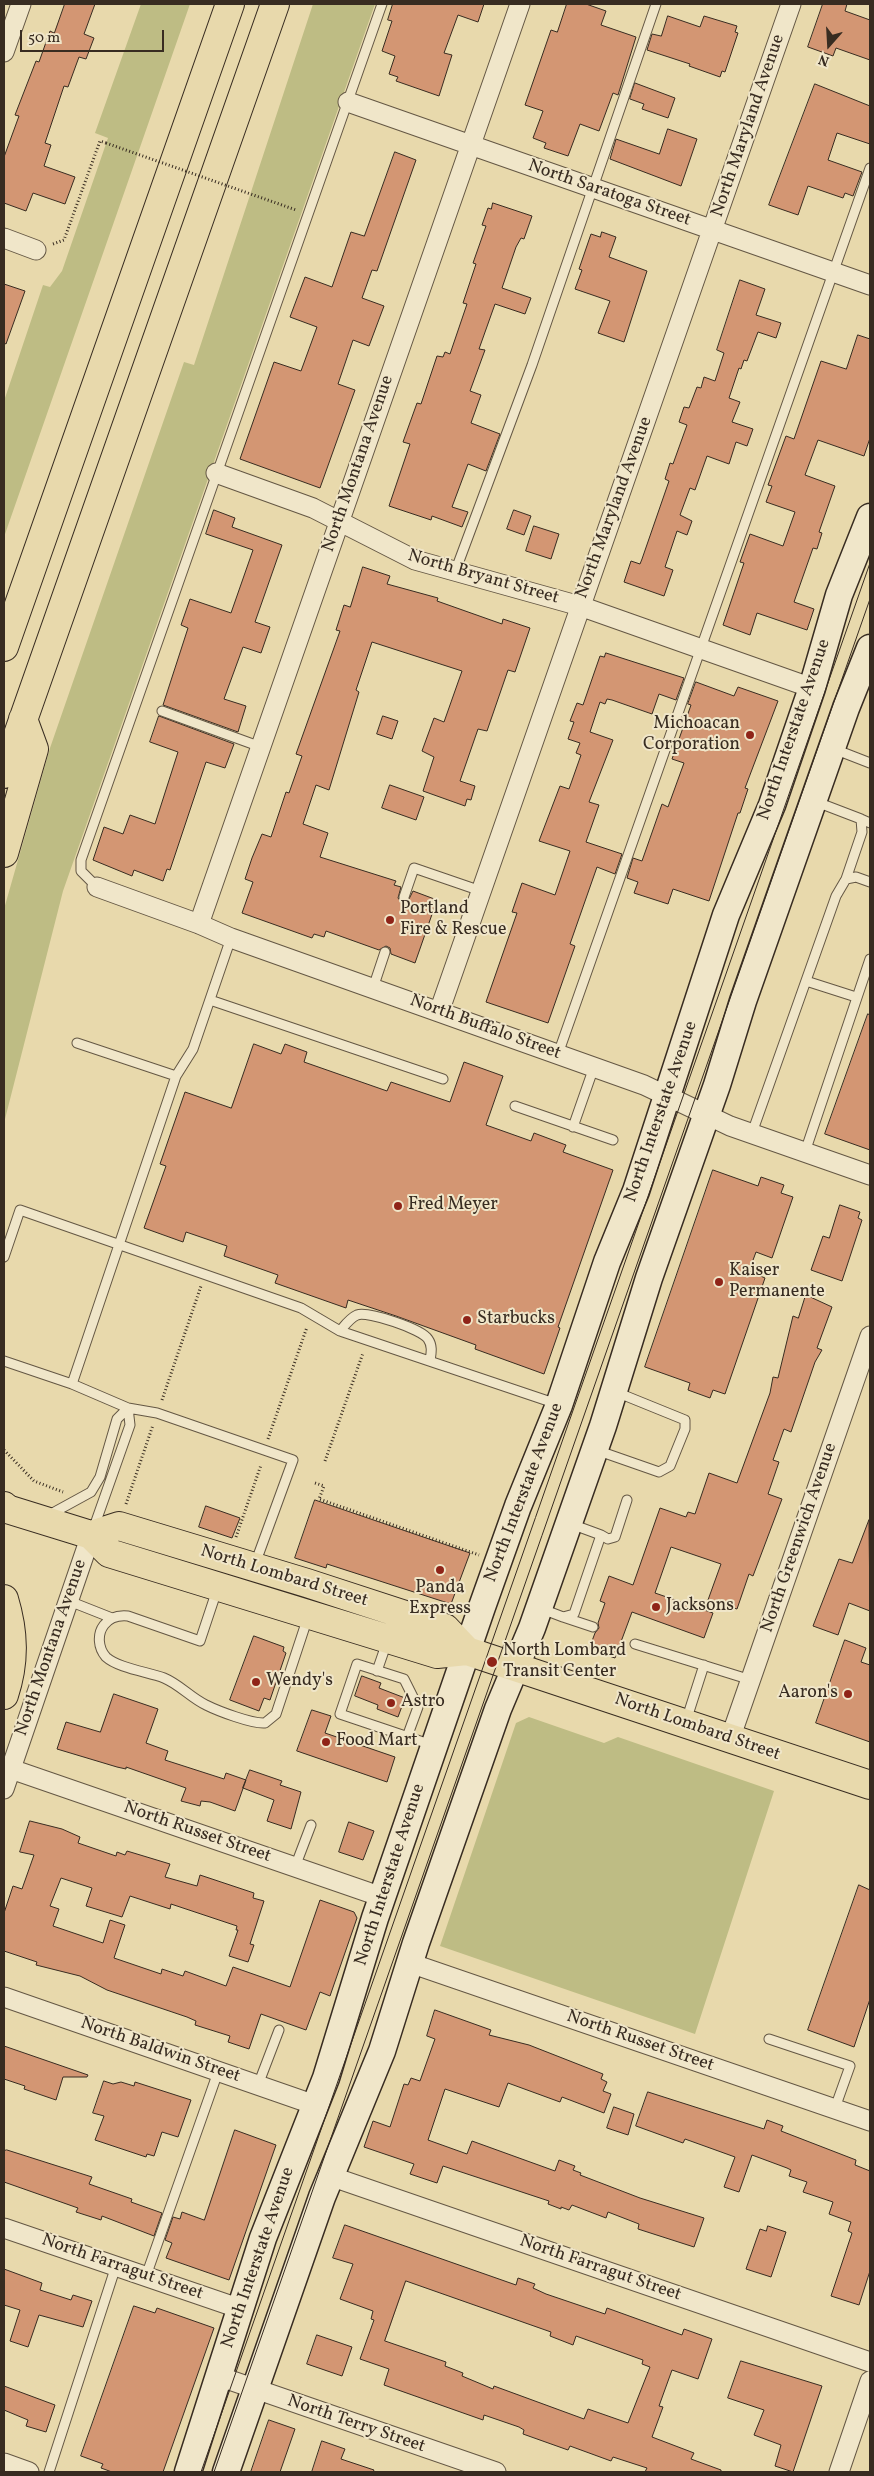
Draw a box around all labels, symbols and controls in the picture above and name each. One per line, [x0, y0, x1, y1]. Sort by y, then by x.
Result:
scale bar [22, 20, 166, 52]
north arrow [804, 20, 854, 70]
text: 50 m [28, 28, 60, 49]
street label: North Maryland Avenue [708, 32, 790, 220]
text: N [816, 49, 832, 70]
street label: North Saratoga Street [525, 156, 693, 232]
street label: North Montana Avenue [319, 373, 399, 555]
street label: North Maryland Avenue [572, 414, 658, 602]
street label: North Bryant Street [405, 546, 561, 610]
street label: North Interstate Avenue [754, 637, 836, 823]
place label: Michoacan Corporation [643, 714, 740, 756]
marker: Michoacan Corporation [744, 729, 756, 741]
place label: Portland Fire & Rescue [400, 899, 507, 942]
marker: Portland Fire & Rescue [384, 914, 396, 926]
street label: North Buffalo Street [407, 991, 563, 1065]
street label: North Interstate Avenue [621, 1019, 703, 1205]
place label: Fred Meyer [408, 1195, 498, 1217]
marker: Fred Meyer [392, 1200, 404, 1212]
place label: Kaiser Permanente [729, 1261, 825, 1304]
marker: Kaiser Permanente [713, 1276, 725, 1288]
place label: Starbucks [477, 1309, 555, 1331]
marker: Starbucks [461, 1314, 473, 1326]
street label: North Interstate Avenue [481, 1400, 569, 1586]
street label: North Greenwich Avenue [757, 1440, 843, 1636]
street label: North Lombard Street [198, 1541, 370, 1613]
street label: North Montana Avenue [12, 1557, 92, 1739]
marker: Panda Express [434, 1564, 446, 1576]
place label: Panda Express [409, 1578, 471, 1620]
place label: Jacksons [666, 1596, 734, 1618]
marker: Jacksons [650, 1601, 662, 1613]
place label: North Lombard Transit Center [503, 1641, 626, 1684]
marker: North Lombard Transit Center [485, 1655, 499, 1669]
place label: Wendy's [266, 1671, 333, 1693]
marker: Wendy's [250, 1676, 262, 1688]
place label: Aaron's [778, 1683, 838, 1705]
marker: Aaron's [842, 1688, 854, 1700]
street label: North Lombard Street [611, 1689, 783, 1767]
place label: Astro [401, 1692, 445, 1714]
marker: Astro [385, 1697, 397, 1709]
place label: Food Mart [336, 1731, 418, 1753]
marker: Food Mart [320, 1736, 332, 1748]
street label: North Interstate Avenue [351, 1781, 431, 1969]
street label: North Russet Street [120, 1798, 274, 1868]
street label: North Russet Street [563, 2007, 717, 2077]
street label: North Baldwin Street [77, 2013, 243, 2089]
street label: North Interstate Avenue [218, 2165, 300, 2351]
street label: North Farragut Street [38, 2230, 206, 2306]
street label: North Farragut Street [516, 2231, 684, 2307]
street label: North Terry Street [284, 2391, 428, 2459]

